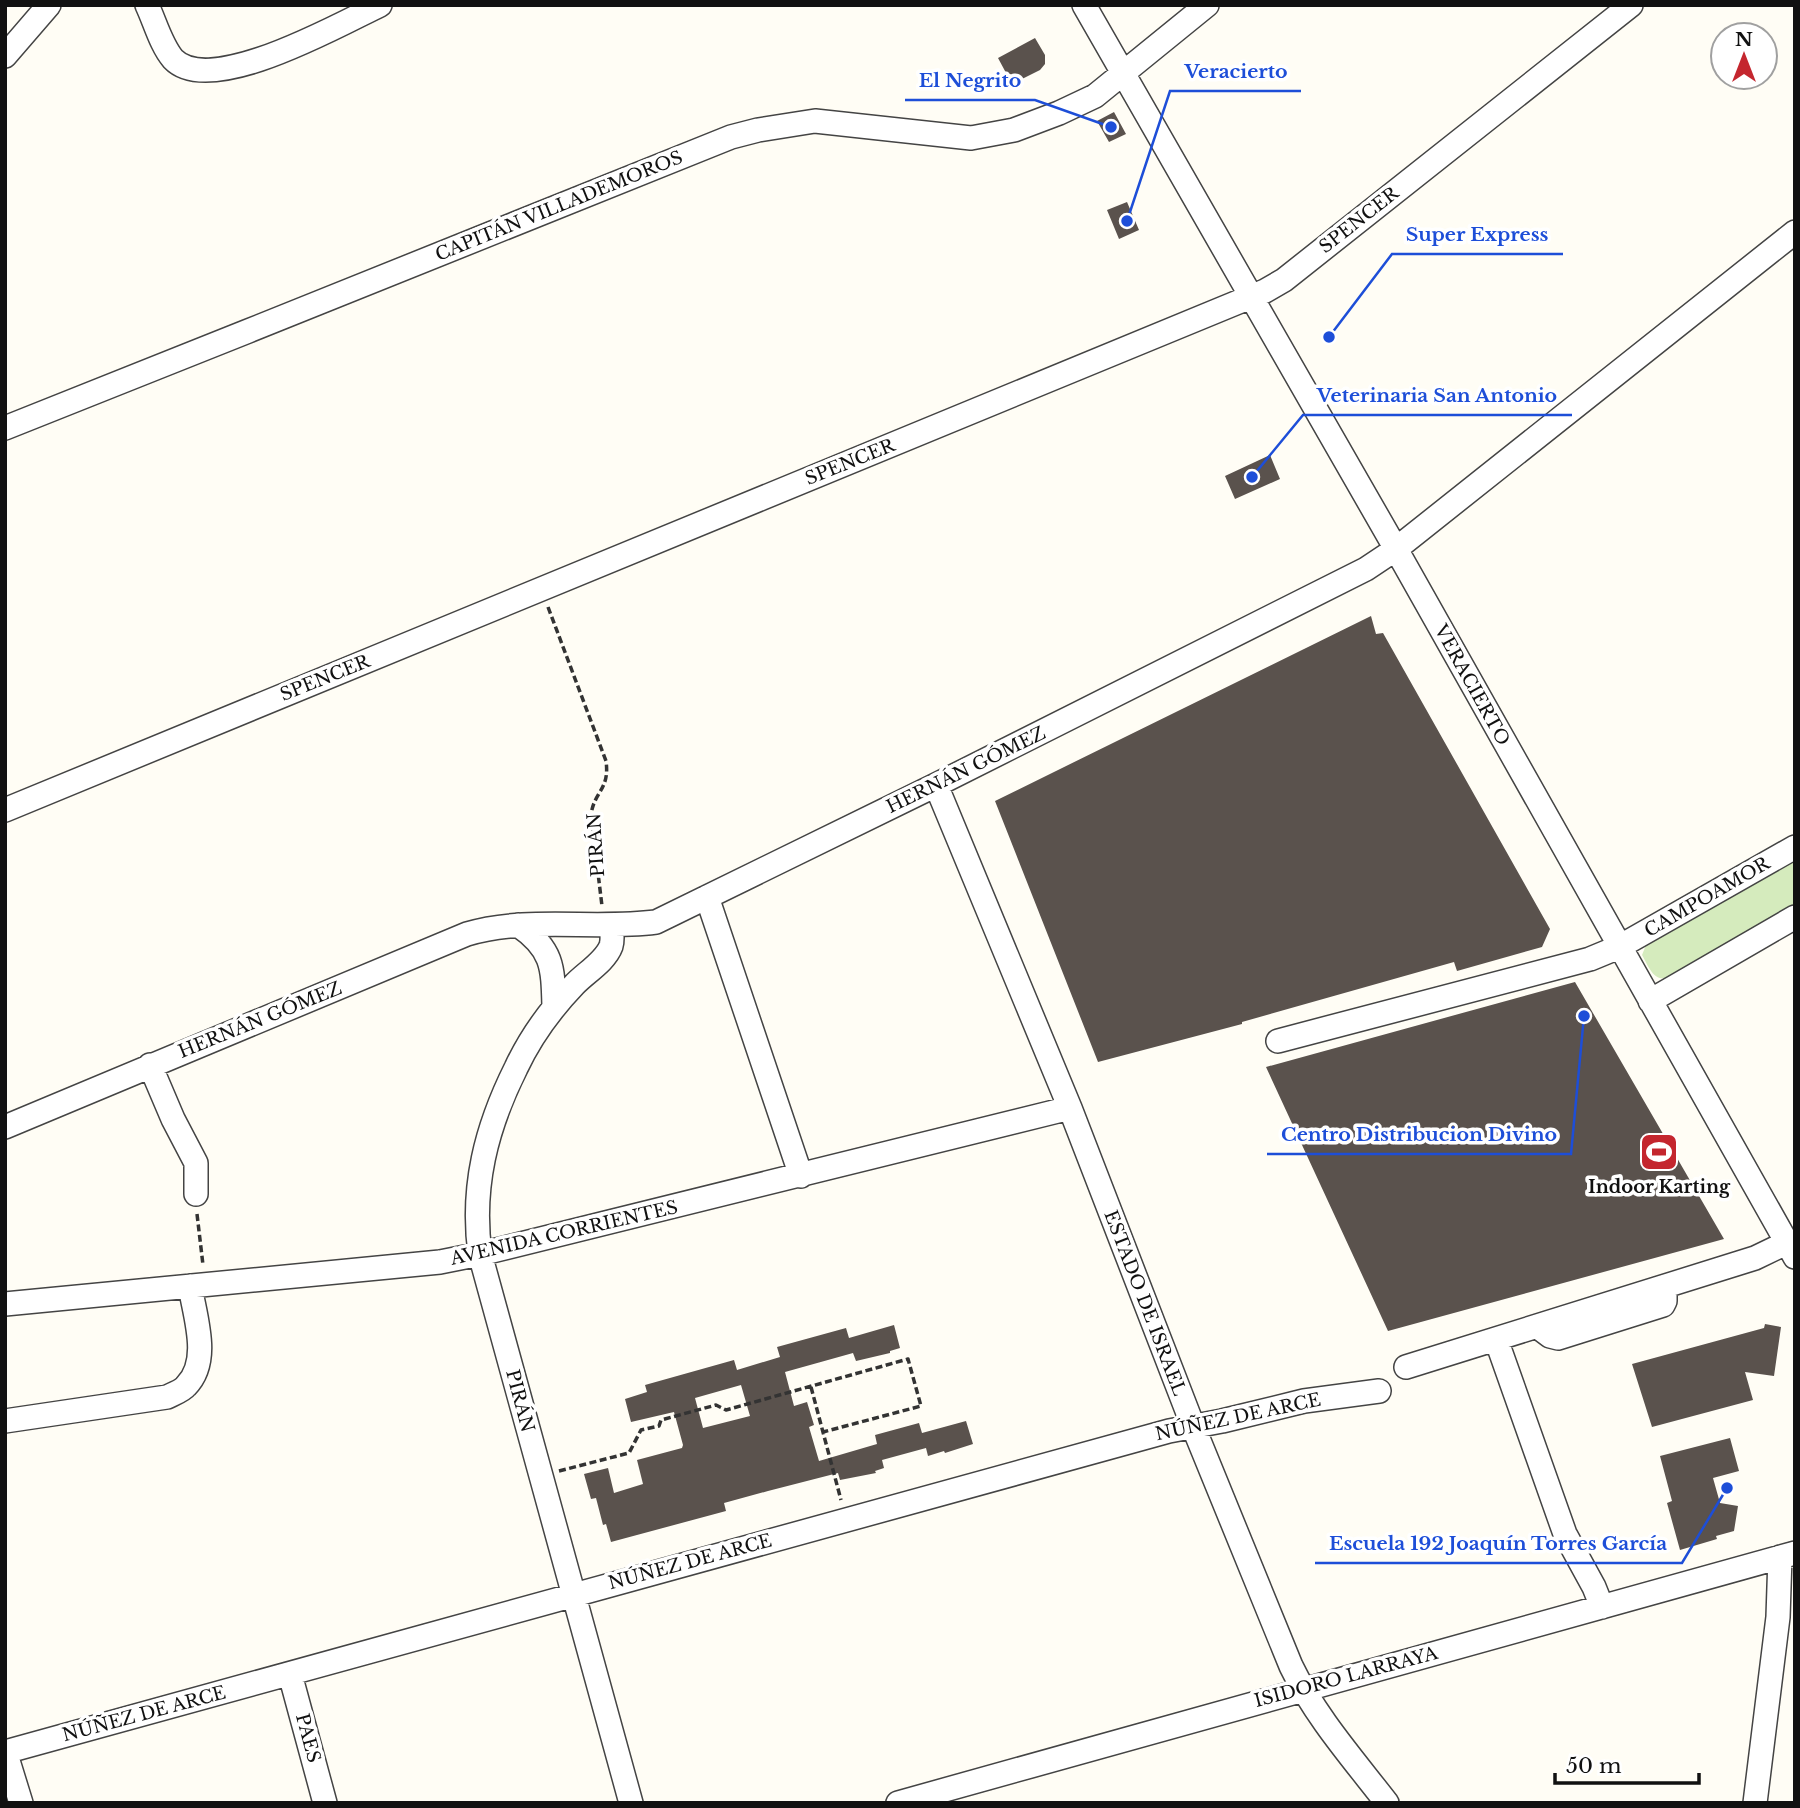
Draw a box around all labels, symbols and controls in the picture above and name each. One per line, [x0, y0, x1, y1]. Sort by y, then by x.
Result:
north arrow [1709, 21, 1779, 91]
text: N [1735, 28, 1753, 51]
callout: Veracierto [1170, 51, 1301, 91]
callout: El Negrito [905, 60, 1035, 100]
text: Veracierto [1183, 60, 1288, 83]
text: El Negrito [919, 69, 1021, 92]
street label: CAPITÁN VILLADEMOROS [432, 145, 686, 266]
street label: SPENCER [1315, 182, 1404, 258]
callout: Super Express [1392, 214, 1563, 254]
text: Super Express [1406, 223, 1549, 246]
callout: Veterinaria San Antonio [1303, 375, 1572, 415]
text: Veterinaria San Antonio [1316, 384, 1557, 407]
street label: SPENCER [802, 434, 899, 490]
street label: VERACIERTO [1429, 620, 1514, 749]
street label: SPENCER [277, 650, 374, 706]
street label: HERNÁN GÓMEZ [882, 721, 1049, 818]
street label: PIRÁN [582, 812, 609, 878]
street label: CAMPOAMOR [1640, 852, 1774, 942]
street label: HERNÁN GÓMEZ [175, 976, 345, 1063]
callout: Centro Distribucion Divino [1267, 1114, 1571, 1154]
text: Centro Distribucion Divino [1281, 1123, 1557, 1146]
sports icon: Indoor Karting [1638, 1131, 1680, 1173]
place label: Indoor Karting [1588, 1176, 1731, 1198]
street label: AVENIDA CORRIENTES [447, 1196, 680, 1270]
street label: ESTADO DE ISRAEL [1099, 1207, 1191, 1399]
street label: PIRÁN [501, 1367, 540, 1435]
street label: NÚÑEZ DE ARCE [1153, 1387, 1323, 1445]
callout: Escuela 192 Joaquín Torres García [1315, 1523, 1682, 1563]
street label: NÚÑEZ DE ARCE [605, 1528, 774, 1594]
text: Escuela 192 Joaquín Torres García [1329, 1532, 1667, 1555]
street label: ISIDORO LARRAYA [1252, 1642, 1441, 1712]
street label: NÚÑEZ DE ARCE [59, 1680, 228, 1746]
street label: PAES [291, 1711, 325, 1765]
scale bar [1555, 1742, 1699, 1786]
text: 50 m [1566, 1753, 1622, 1779]

